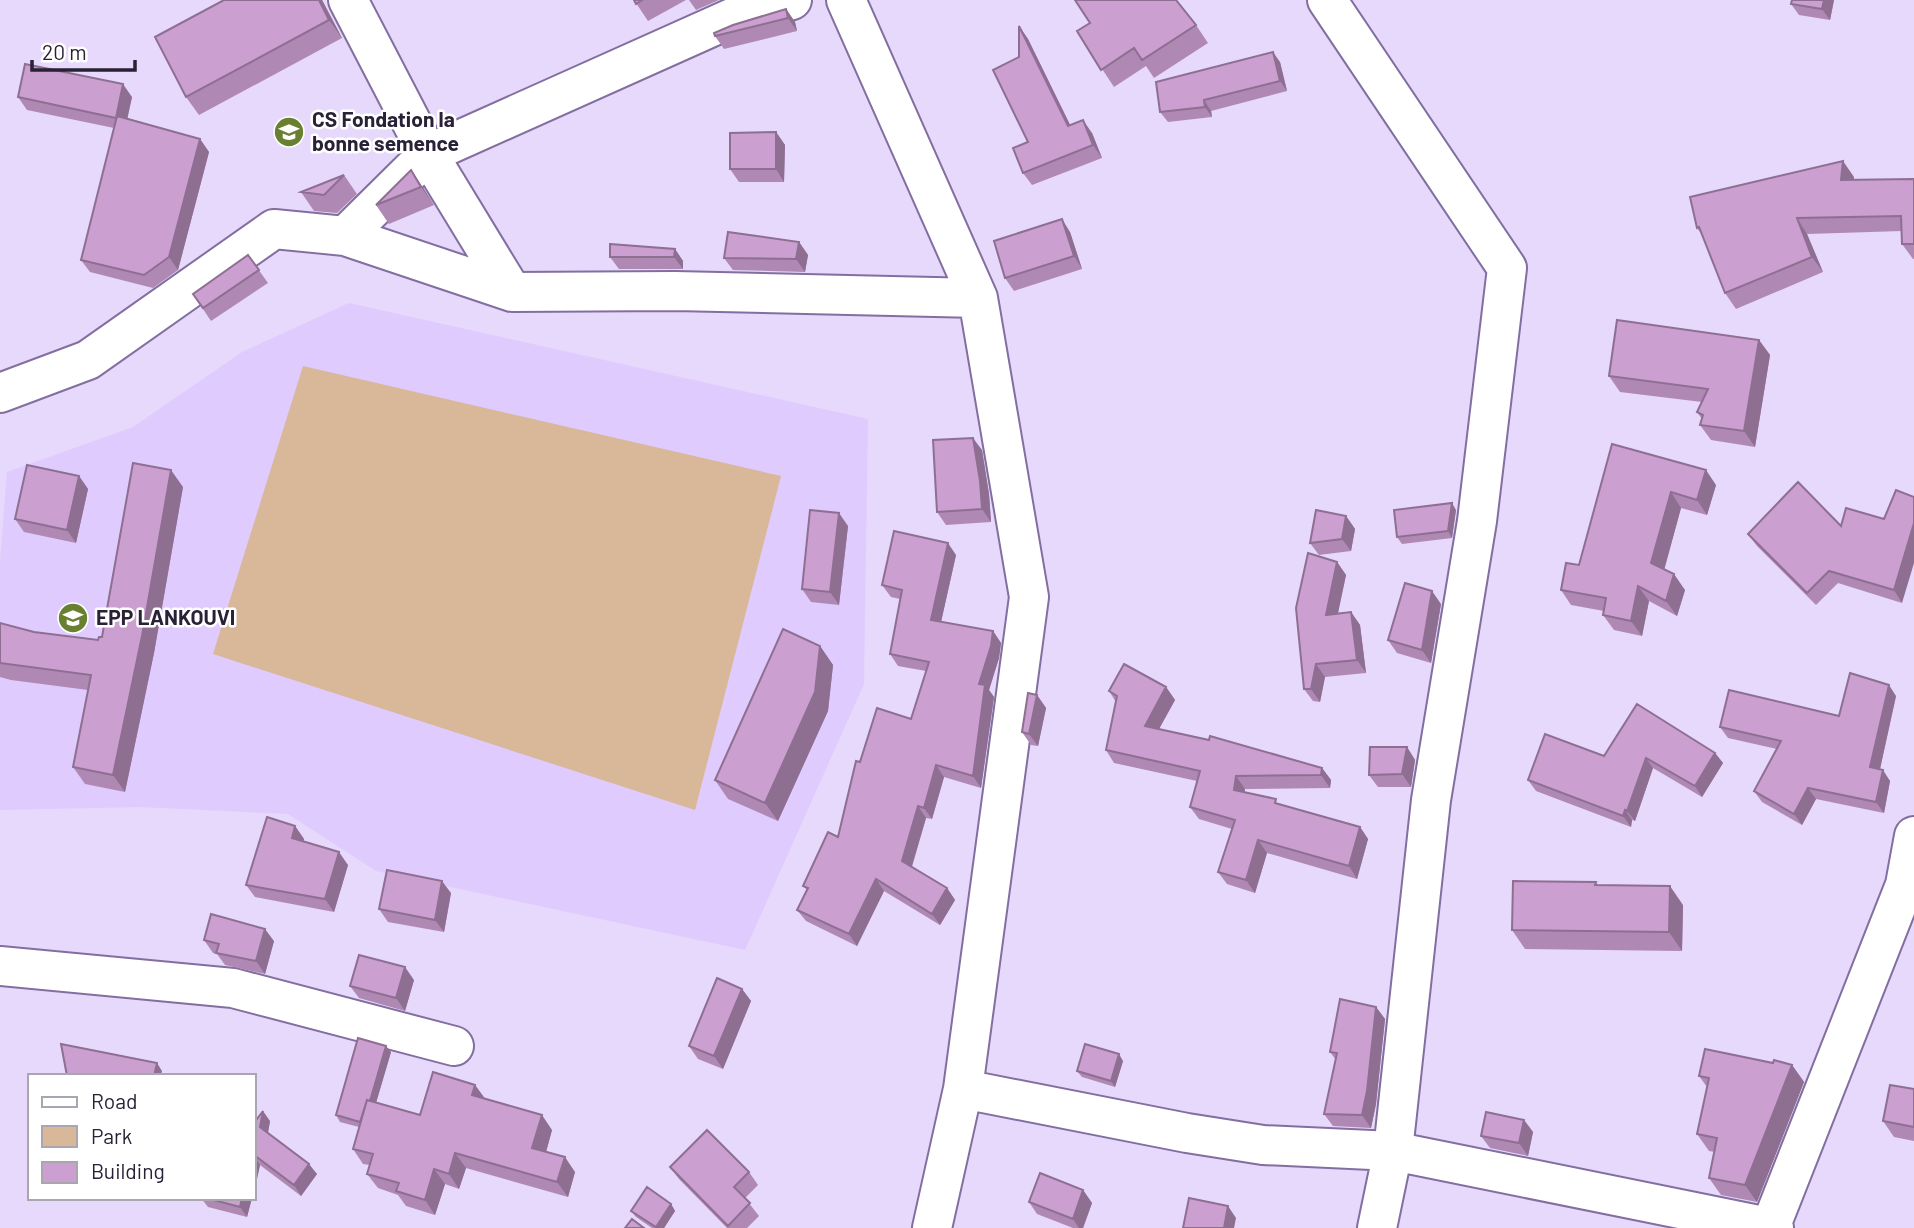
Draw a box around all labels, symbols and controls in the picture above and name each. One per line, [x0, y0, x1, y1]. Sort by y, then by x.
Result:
scale bar [32, 28, 135, 72]
text: 20 m [42, 39, 87, 64]
place label: CS Fondation la bonne semence [312, 106, 459, 155]
school or university icon: CS Fondation la bonne semence [272, 115, 306, 149]
school or university icon: EPP LANKOUVI [56, 601, 90, 635]
place label: EPP LANKOUVI [96, 604, 235, 629]
legend [28, 1074, 256, 1200]
text: Road [91, 1088, 137, 1113]
text: Park [91, 1123, 132, 1148]
text: Building [91, 1158, 165, 1183]

